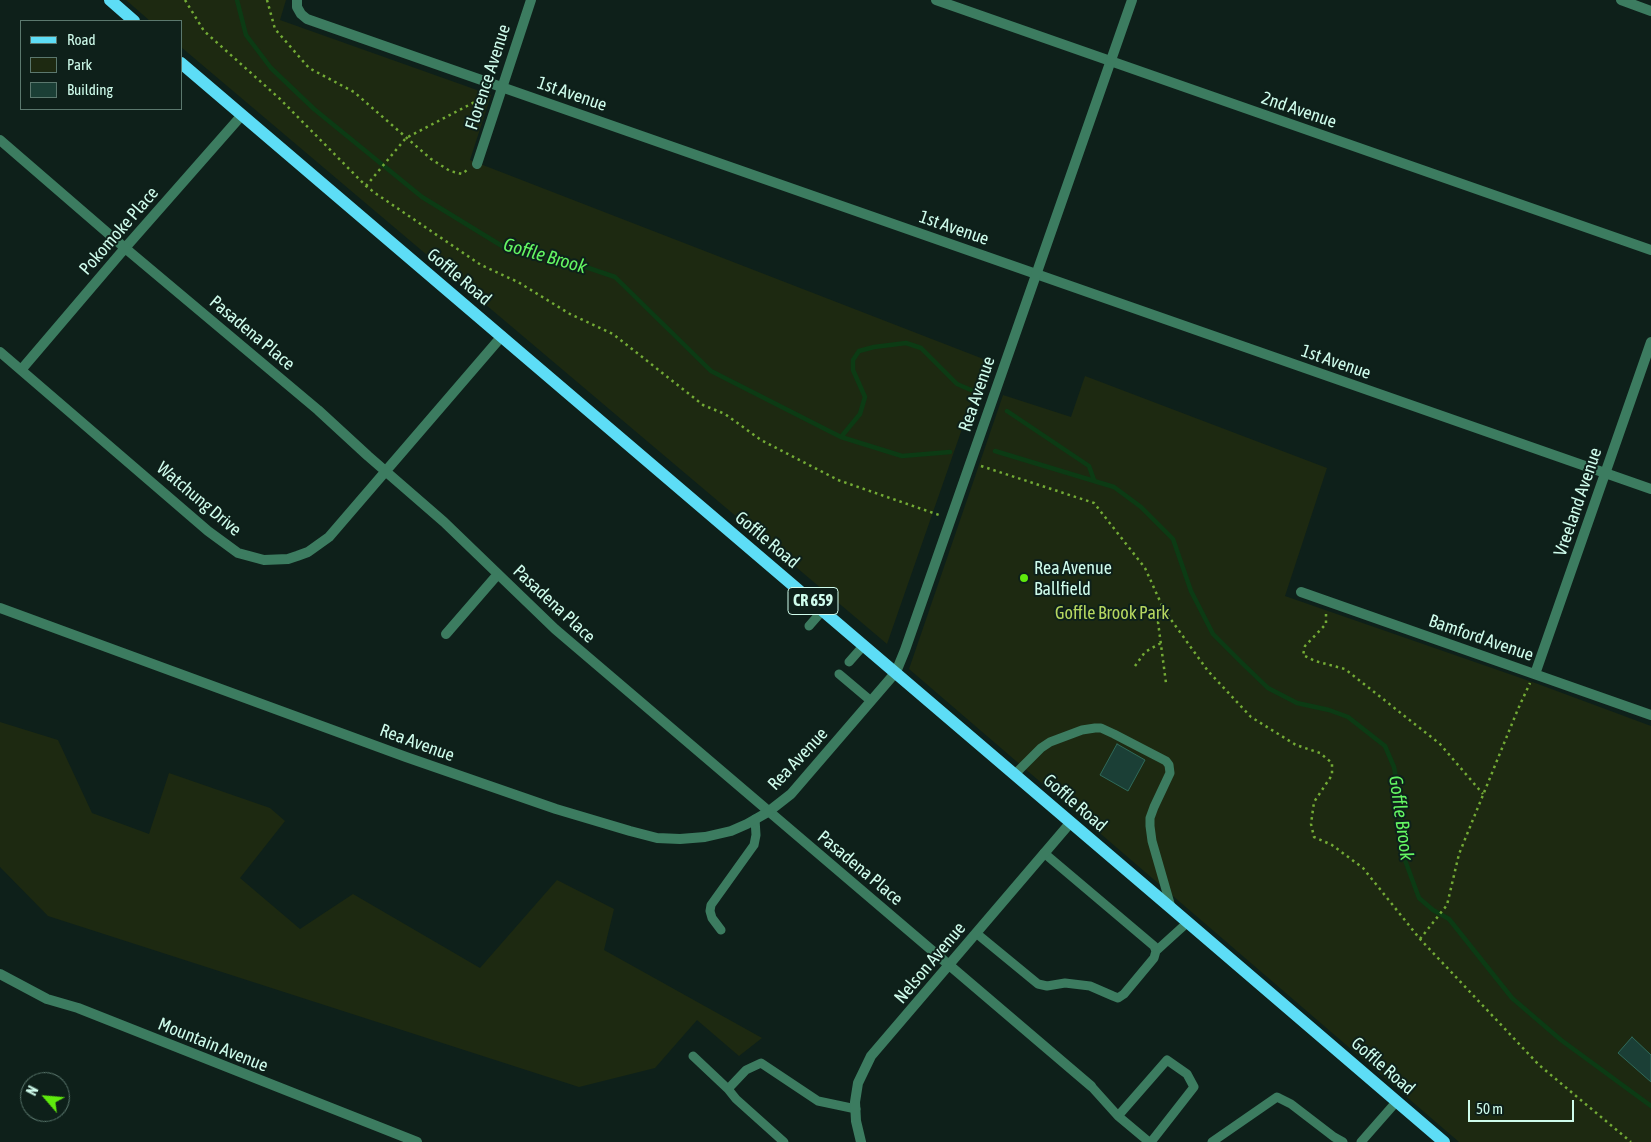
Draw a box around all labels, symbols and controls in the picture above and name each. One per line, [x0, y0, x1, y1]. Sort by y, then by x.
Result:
legend [20, 20, 182, 110]
street label: Florence Avenue [461, 22, 515, 132]
text: Road [67, 31, 96, 48]
text: Park [67, 56, 92, 73]
street label: 1st Avenue [534, 72, 610, 116]
text: Building [67, 81, 113, 98]
street label: 2nd Avenue [1259, 87, 1339, 133]
street label: Pokomoke Place [75, 183, 163, 279]
street label: 1st Avenue [916, 206, 992, 250]
water label: Goffle Brook [501, 233, 589, 279]
street label: Goffle Road [422, 244, 496, 310]
street label: Pasadena Place [205, 291, 299, 375]
street label: 1st Avenue [1298, 340, 1374, 384]
street label: Rea Avenue [954, 354, 1000, 434]
street label: Vreeland Avenue [1549, 445, 1607, 559]
street label: Watchung Drive [152, 457, 246, 541]
street label: Goffle Road [730, 507, 804, 573]
place label: Rea Avenue Ballfield [1034, 557, 1112, 600]
street label: Pasadena Place [508, 560, 600, 648]
marker: Rea Avenue Ballfield [1018, 572, 1030, 584]
road number: CR 659 [788, 588, 838, 614]
park label: Goffle Brook Park [1055, 602, 1169, 624]
street label: Bamford Avenue [1426, 610, 1536, 666]
street label: Rea Avenue [377, 720, 457, 766]
street label: Rea Avenue [764, 723, 832, 795]
street label: Goffle Road [1039, 769, 1111, 837]
water label: Goffle Brook [1384, 774, 1418, 862]
street label: Pasadena Place [813, 826, 907, 910]
street label: Nelson Avenue [890, 918, 970, 1008]
street label: Mountain Avenue [155, 1013, 271, 1077]
street label: Goffle Road [1347, 1032, 1419, 1100]
north arrow [20, 1072, 70, 1122]
text: N [24, 1083, 42, 1098]
scale bar [1471, 1090, 1577, 1122]
text: 50 m [1476, 1100, 1503, 1117]

